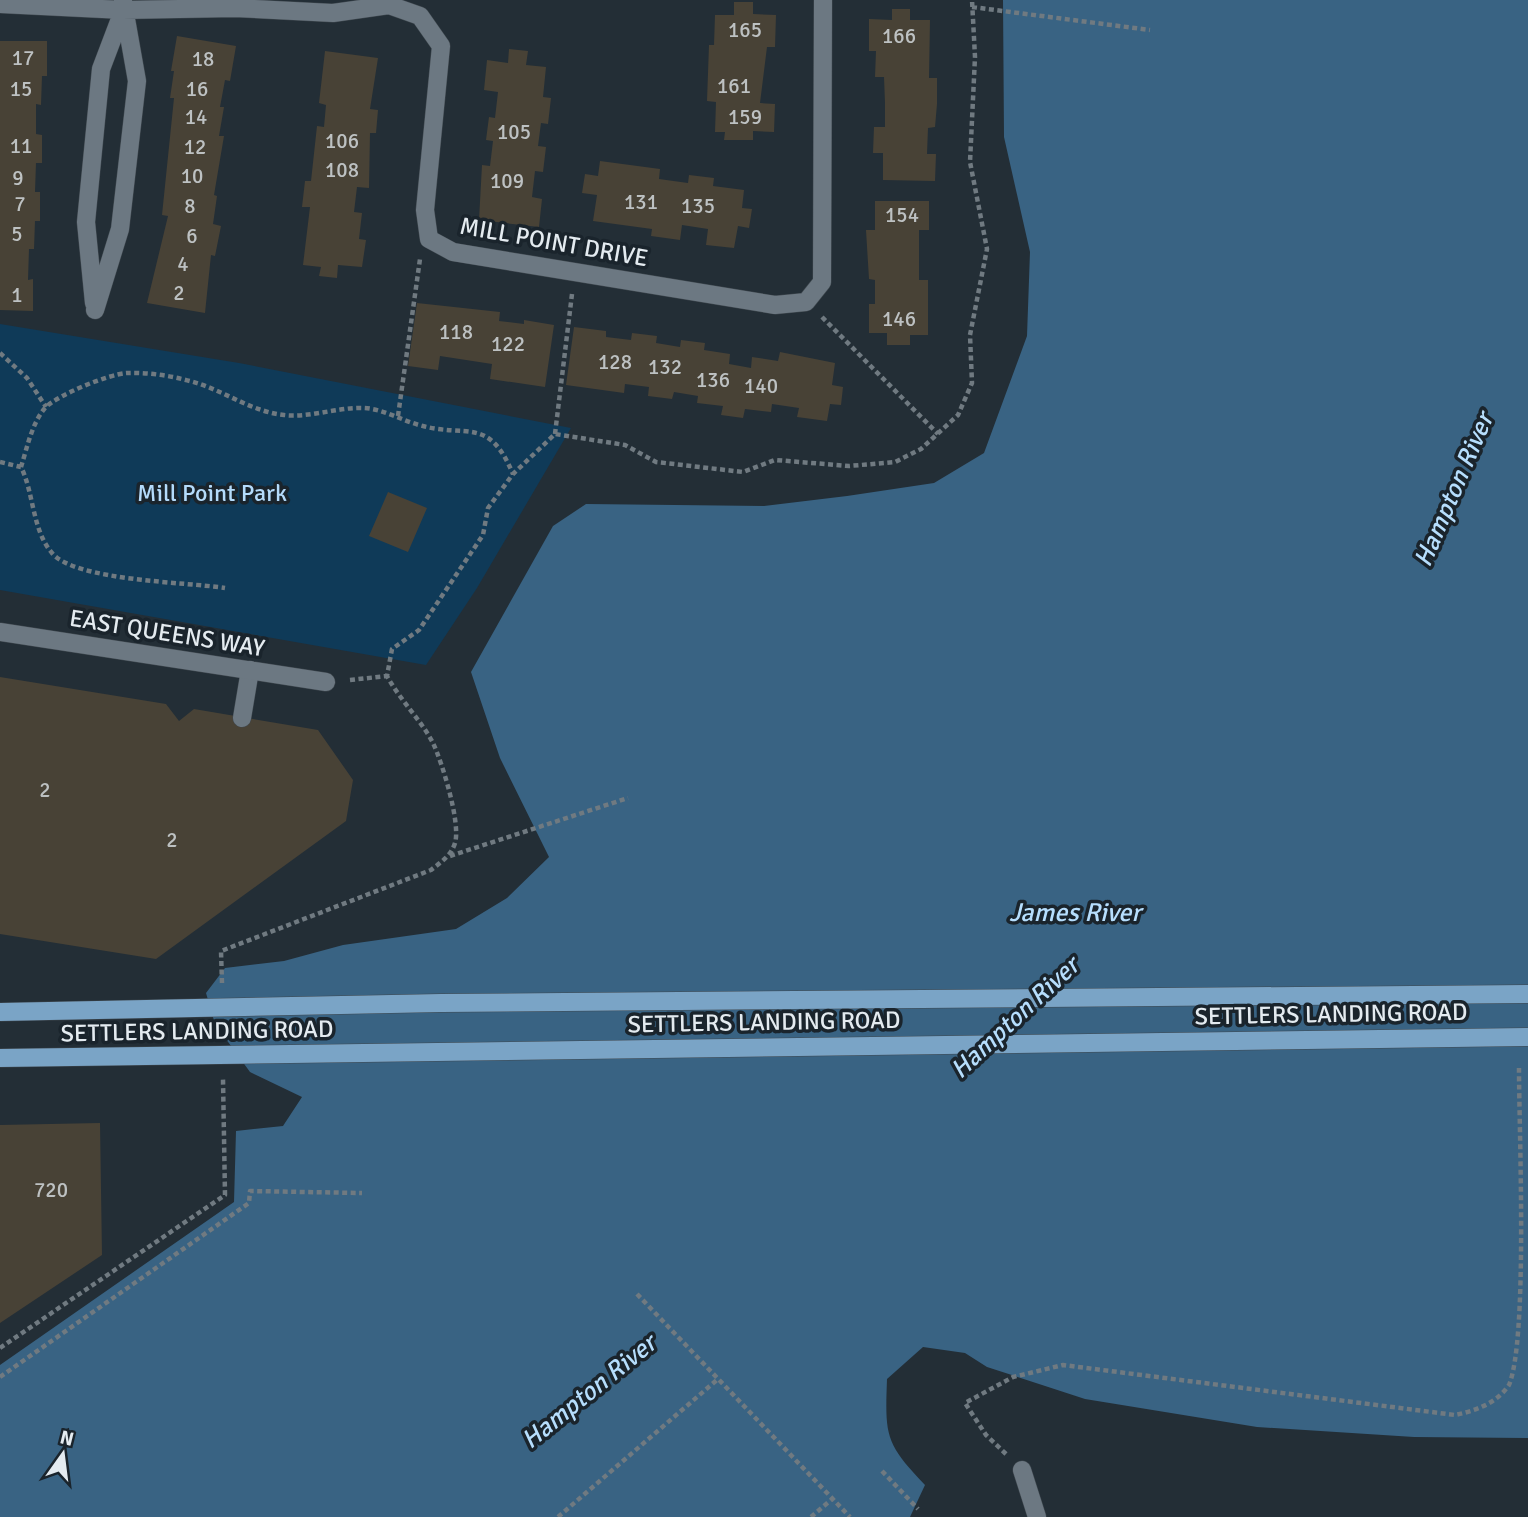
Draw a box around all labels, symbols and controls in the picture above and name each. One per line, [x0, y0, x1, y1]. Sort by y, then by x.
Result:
house number: 165 [728, 17, 762, 43]
house number: 166 [882, 23, 916, 49]
house number: 17 [12, 45, 34, 71]
house number: 18 [192, 46, 214, 72]
house number: 161 [717, 73, 751, 99]
house number: 15 [10, 76, 32, 102]
house number: 16 [186, 76, 208, 102]
house number: 14 [185, 104, 207, 130]
house number: 159 [728, 104, 762, 130]
house number: 105 [497, 119, 531, 145]
house number: 106 [325, 128, 359, 154]
house number: 11 [10, 133, 32, 159]
house number: 12 [184, 134, 206, 160]
house number: 108 [325, 157, 359, 183]
house number: 10 [181, 163, 203, 189]
house number: 9 [12, 165, 24, 191]
house number: 109 [490, 168, 524, 194]
house number: 131 [624, 189, 658, 215]
house number: 7 [14, 191, 26, 217]
house number: 8 [184, 193, 196, 219]
house number: 135 [681, 193, 715, 219]
house number: 154 [885, 202, 919, 228]
street label: MILL POINT DRIVE [458, 211, 650, 273]
house number: 5 [11, 221, 23, 247]
house number: 6 [186, 223, 198, 249]
house number: 4 [177, 251, 189, 277]
house number: 2 [173, 280, 185, 306]
house number: 1 [11, 282, 23, 308]
house number: 146 [882, 306, 916, 332]
house number: 118 [439, 319, 473, 345]
house number: 122 [491, 331, 525, 357]
house number: 128 [598, 349, 632, 375]
house number: 132 [648, 354, 682, 380]
house number: 136 [696, 367, 730, 393]
house number: 140 [744, 373, 778, 399]
water label: Hampton River [1407, 405, 1502, 572]
park label: Mill Point Park [137, 478, 287, 508]
street label: EAST QUEENS WAY [67, 603, 267, 663]
house number: 2 [39, 777, 51, 803]
house number: 2 [166, 827, 178, 853]
water label: James River [1009, 897, 1144, 929]
water label: Hampton River [944, 948, 1088, 1086]
street label: SETTLERS LANDING ROAD [1194, 997, 1468, 1031]
street label: SETTLERS LANDING ROAD [627, 1005, 901, 1039]
street label: SETTLERS LANDING ROAD [60, 1014, 334, 1048]
house number: 720 [34, 1177, 68, 1203]
water label: Hampton River [515, 1326, 665, 1456]
north arrow [28, 1419, 98, 1489]
text: N [58, 1425, 76, 1452]

